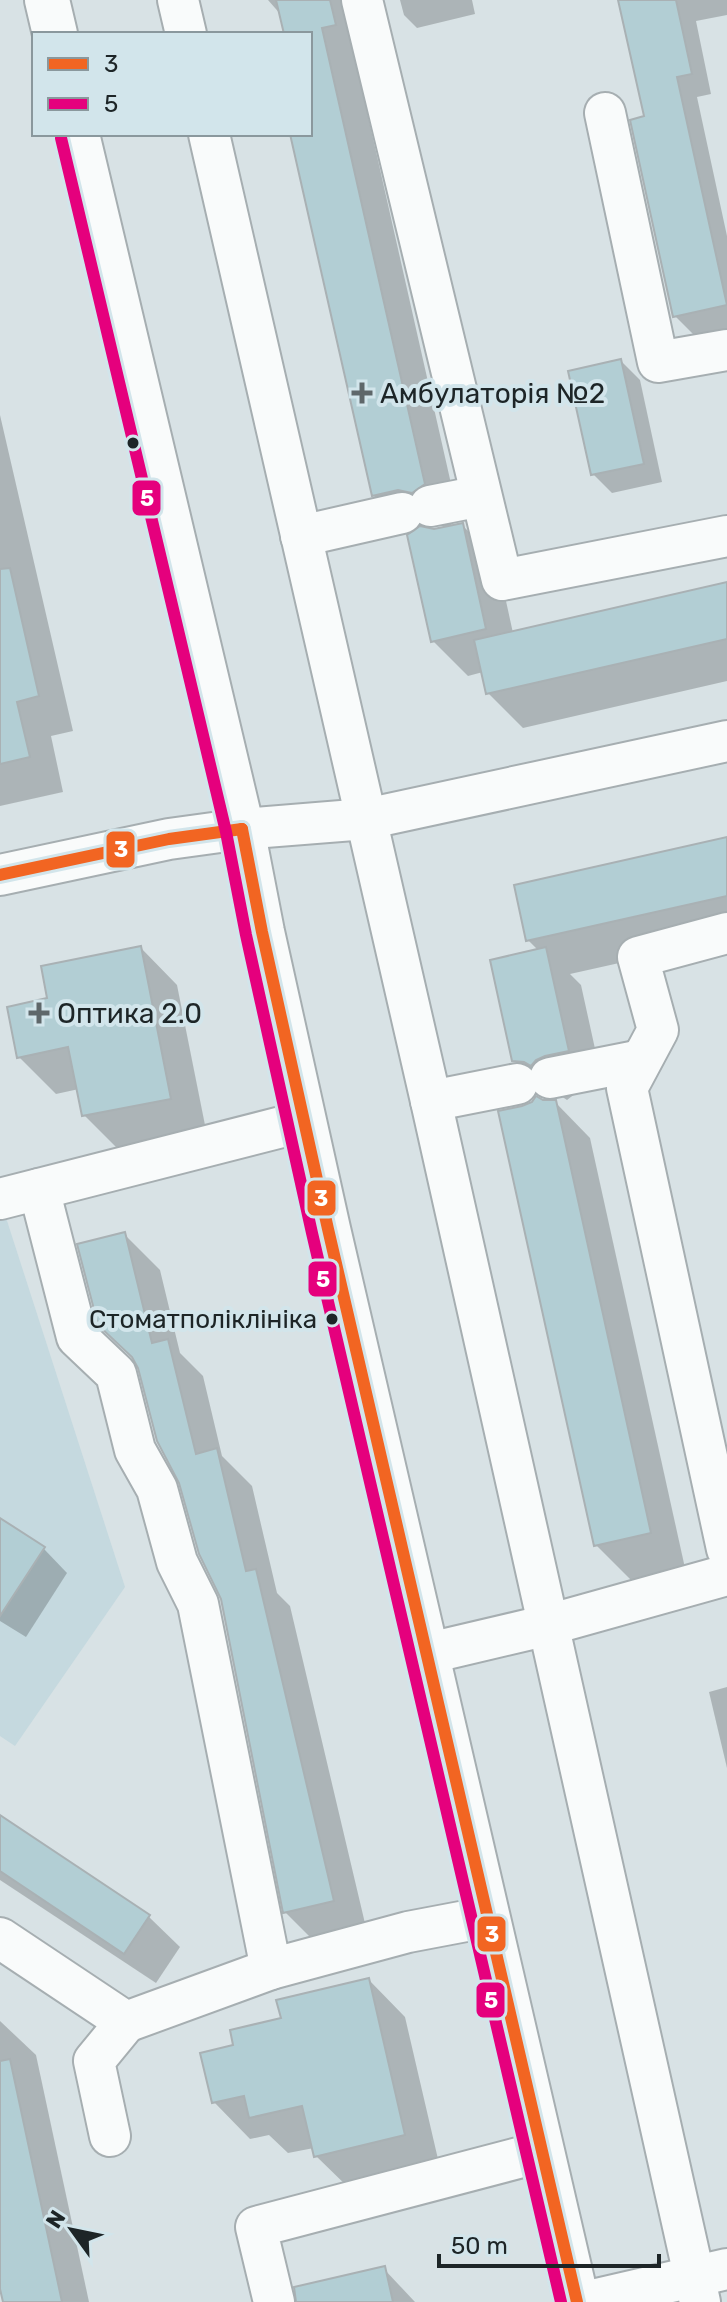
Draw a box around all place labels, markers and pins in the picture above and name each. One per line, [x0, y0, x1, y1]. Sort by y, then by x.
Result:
place label: Амбулаторія №2 [380, 377, 605, 410]
marker: Амбулаторія №2 [351, 382, 373, 404]
unlabelled marker [125, 435, 141, 451]
place label: Оптика 2.0 [57, 997, 202, 1030]
marker: Оптика 2.0 [28, 1002, 50, 1024]
place label: Стоматполіклініка [89, 1304, 317, 1335]
marker: Стоматполіклініка [324, 1311, 340, 1327]

